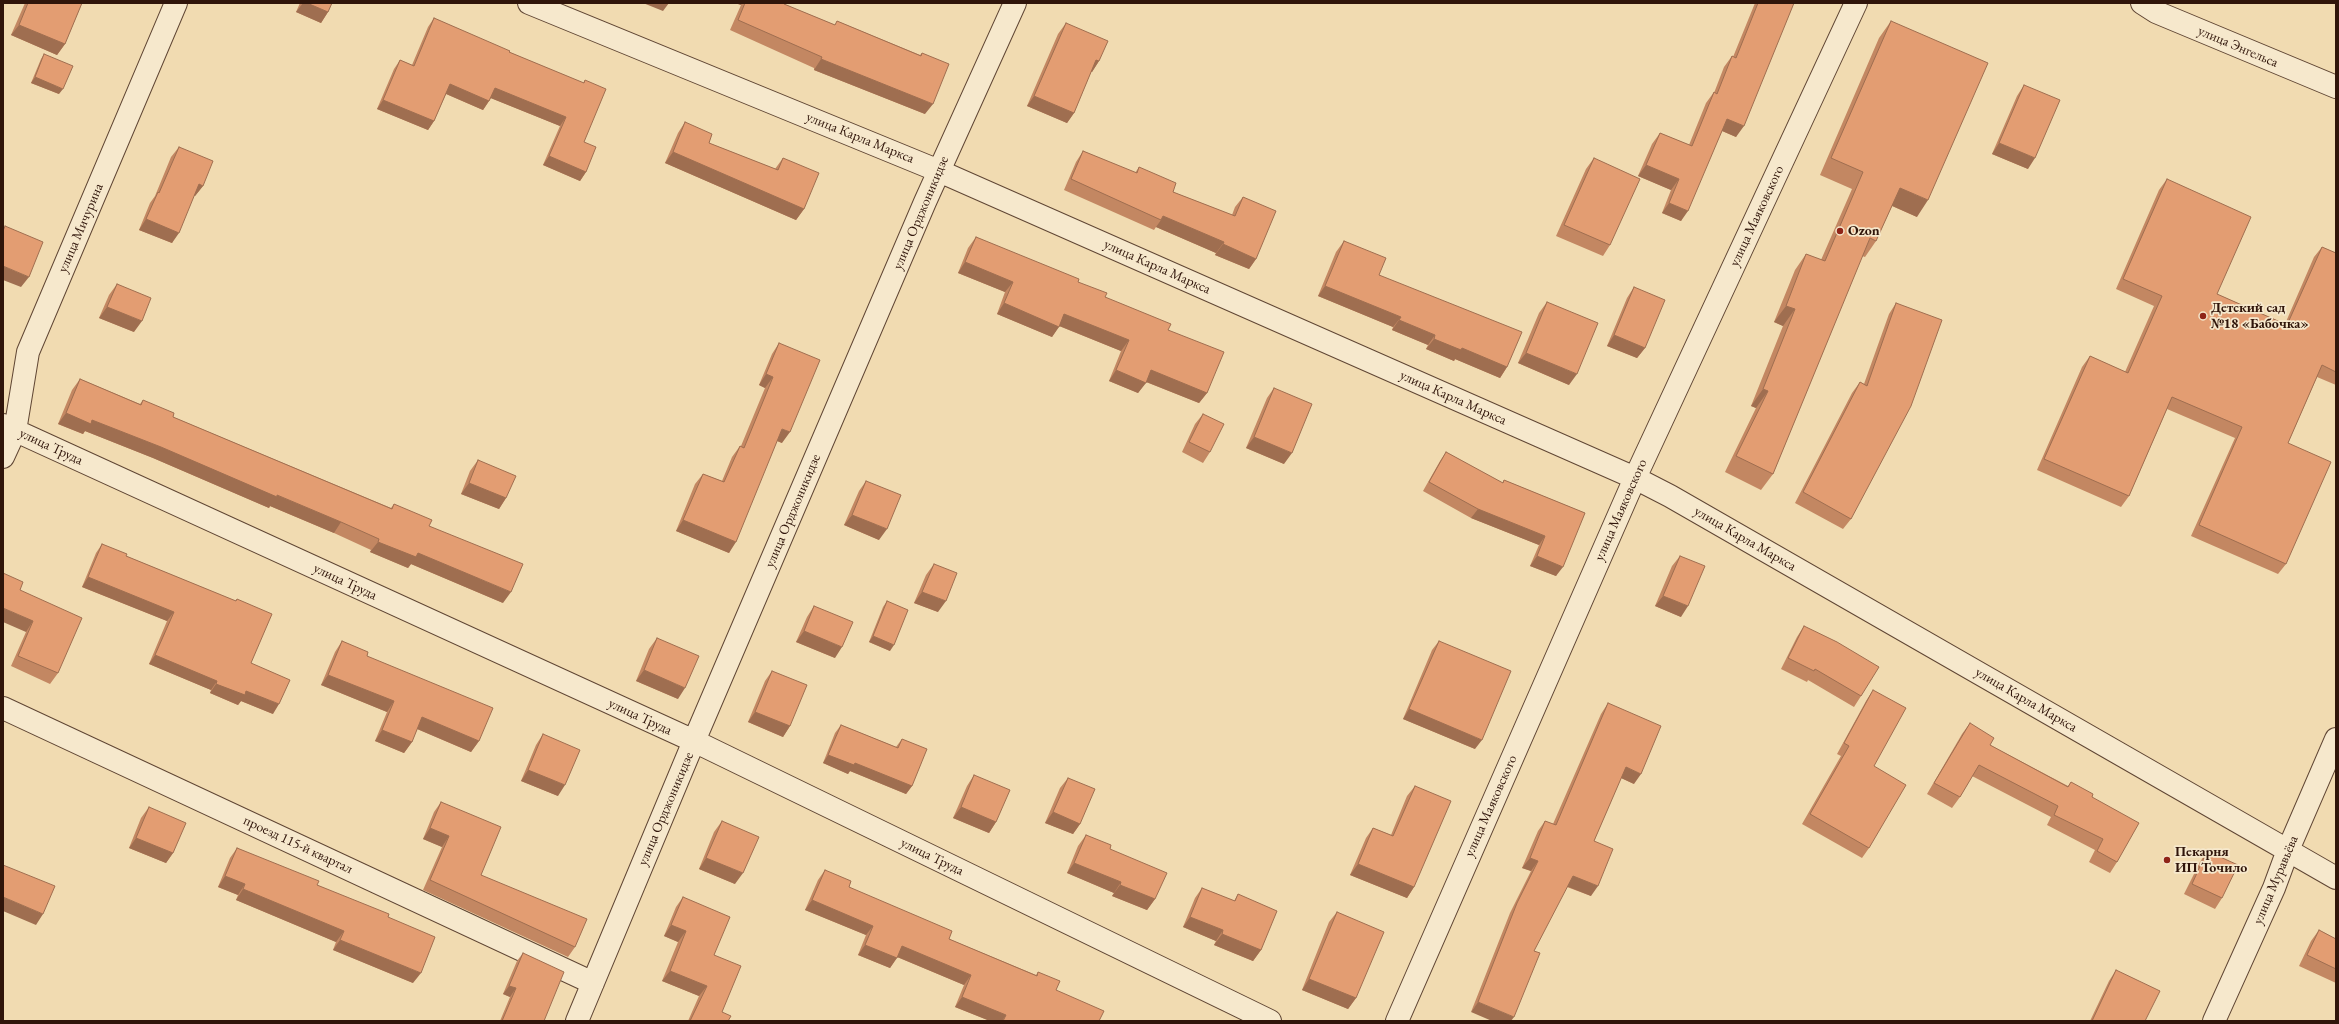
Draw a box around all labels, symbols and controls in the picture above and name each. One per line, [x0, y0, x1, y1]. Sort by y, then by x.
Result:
street label: улица Энгельса [2195, 23, 2281, 71]
street label: улица Карла Маркса [804, 109, 916, 167]
street label: улица Орджоникидзе [889, 154, 953, 272]
street label: улица Маяковского [1726, 163, 1788, 269]
street label: улица Мичурина [55, 181, 107, 275]
place label: Ozon [1848, 223, 1880, 239]
marker: Ozon [1835, 226, 1845, 236]
street label: улица Карла Маркса [1101, 236, 1213, 298]
place label: Детский сад №18 «Бабочка» [2211, 300, 2309, 332]
marker: Детский сад №18 «Бабочка» [2198, 311, 2208, 321]
street label: улица Карла Маркса [1397, 367, 1509, 429]
street label: улица Труда [17, 425, 85, 469]
street label: улица Орджоникидзе [761, 452, 825, 570]
street label: улица Маяковского [1591, 456, 1651, 564]
street label: улица Карла Маркса [1691, 503, 1799, 575]
street label: улица Труда [311, 560, 379, 604]
street label: улица Карла Маркса [1972, 664, 2080, 736]
street label: улица Труда [606, 695, 674, 739]
street label: улица Орджоникидзе [634, 750, 698, 868]
street label: улица Маяковского [1461, 752, 1521, 860]
street label: проезд 115-й квартал [241, 812, 355, 878]
street label: улица Муравьёва [2250, 833, 2302, 927]
street label: улица Труда [898, 835, 966, 879]
place label: Пекарня ИП Точило [2175, 844, 2247, 876]
marker: Пекарня ИП Точило [2162, 855, 2172, 865]

